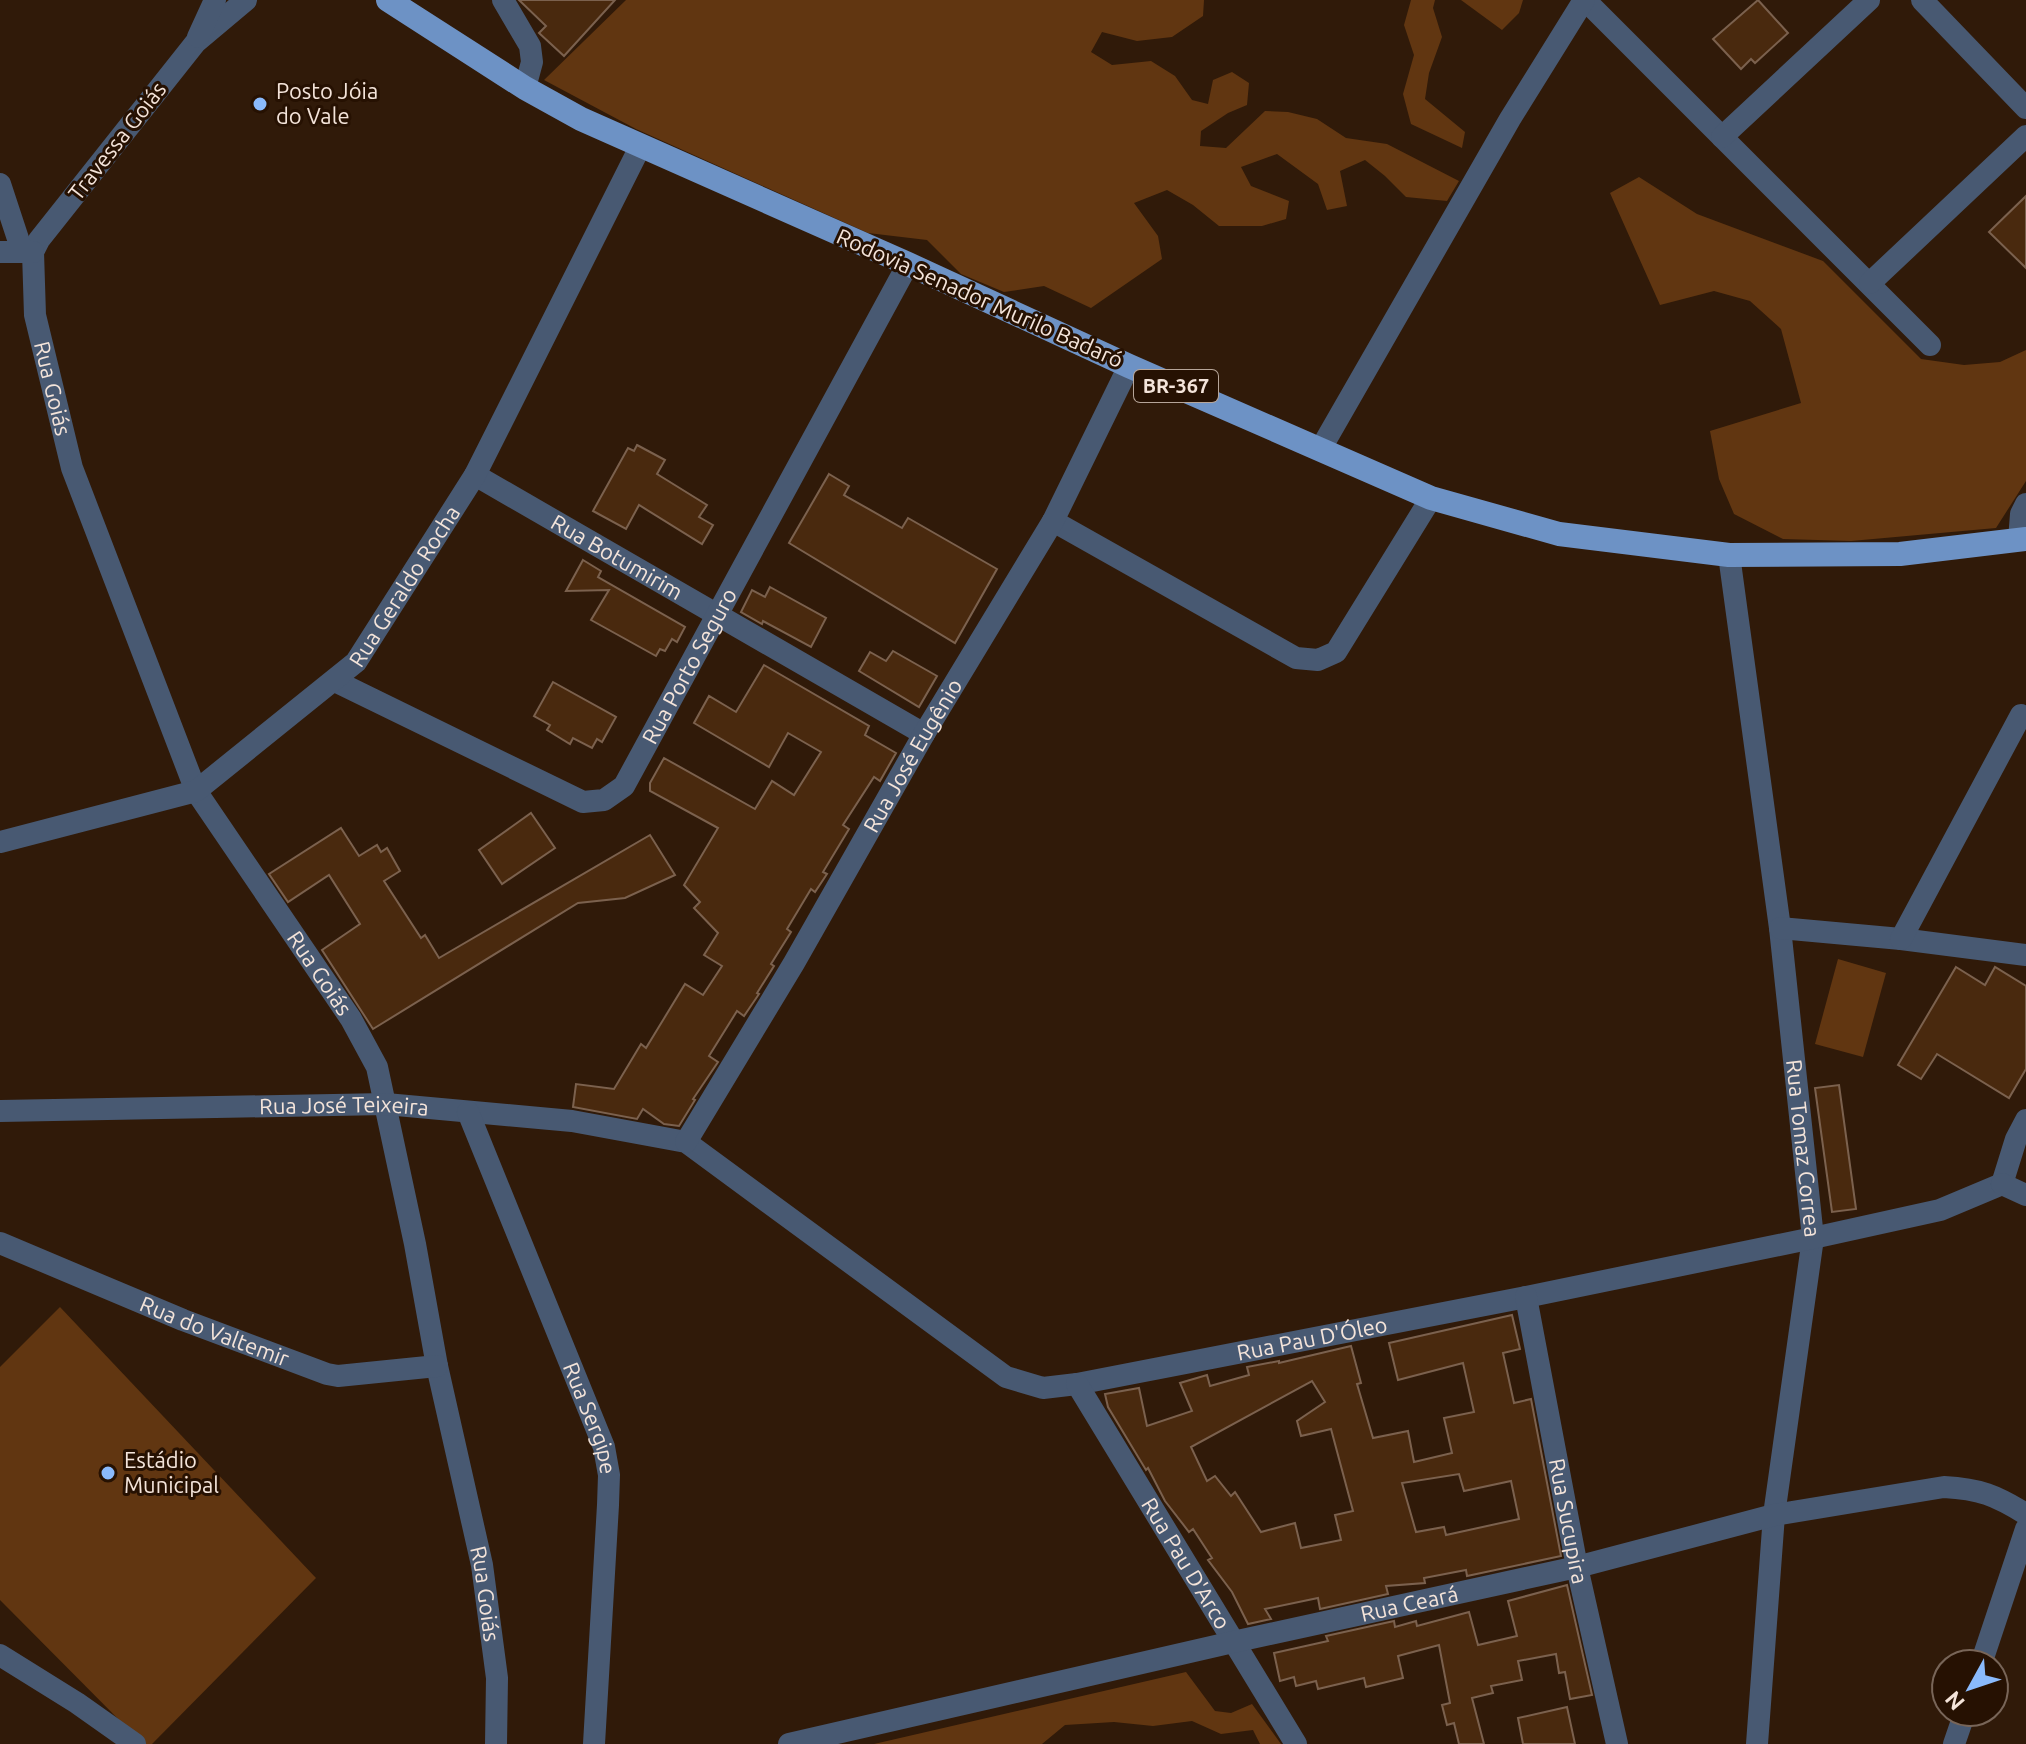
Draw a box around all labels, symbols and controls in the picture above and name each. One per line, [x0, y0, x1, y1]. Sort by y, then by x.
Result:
street label: Travessa Goiás [63, 77, 170, 205]
place label: Posto Jóia do Vale [276, 78, 378, 128]
marker: Posto Jóia do Vale [251, 95, 269, 113]
street label: Rodovia Senador Murilo Badaró [833, 223, 1127, 372]
street label: Rua Goiás [30, 339, 77, 438]
road number: BR-367 [1134, 370, 1218, 402]
street label: Rua Geraldo Rocha [343, 501, 464, 671]
street label: Rua Botumirim [547, 509, 688, 604]
street label: Rua Porto Seguro [636, 584, 741, 748]
street label: Rua José Eugênio [858, 674, 967, 837]
street label: Rua Goiás [283, 926, 358, 1020]
street label: Rua Tomaz Correa [1782, 1058, 1826, 1238]
street label: Rua José Teixeira [259, 1091, 430, 1120]
street label: Rua do Valtemir [137, 1290, 293, 1371]
street label: Rua Pau D'Óleo [1235, 1311, 1389, 1365]
street label: Rua Sergipe [559, 1358, 622, 1476]
place label: Estádio Municipal [124, 1447, 219, 1497]
street label: Rua Sucupira [1545, 1456, 1593, 1586]
marker: Estádio Municipal [99, 1464, 117, 1482]
street label: Rua Pau D'Arco [1137, 1493, 1236, 1633]
street label: Rua Goiás [466, 1543, 505, 1643]
street label: Rua Ceará [1358, 1580, 1460, 1626]
north arrow [1930, 1648, 2010, 1728]
text: N [1939, 1687, 1969, 1716]

